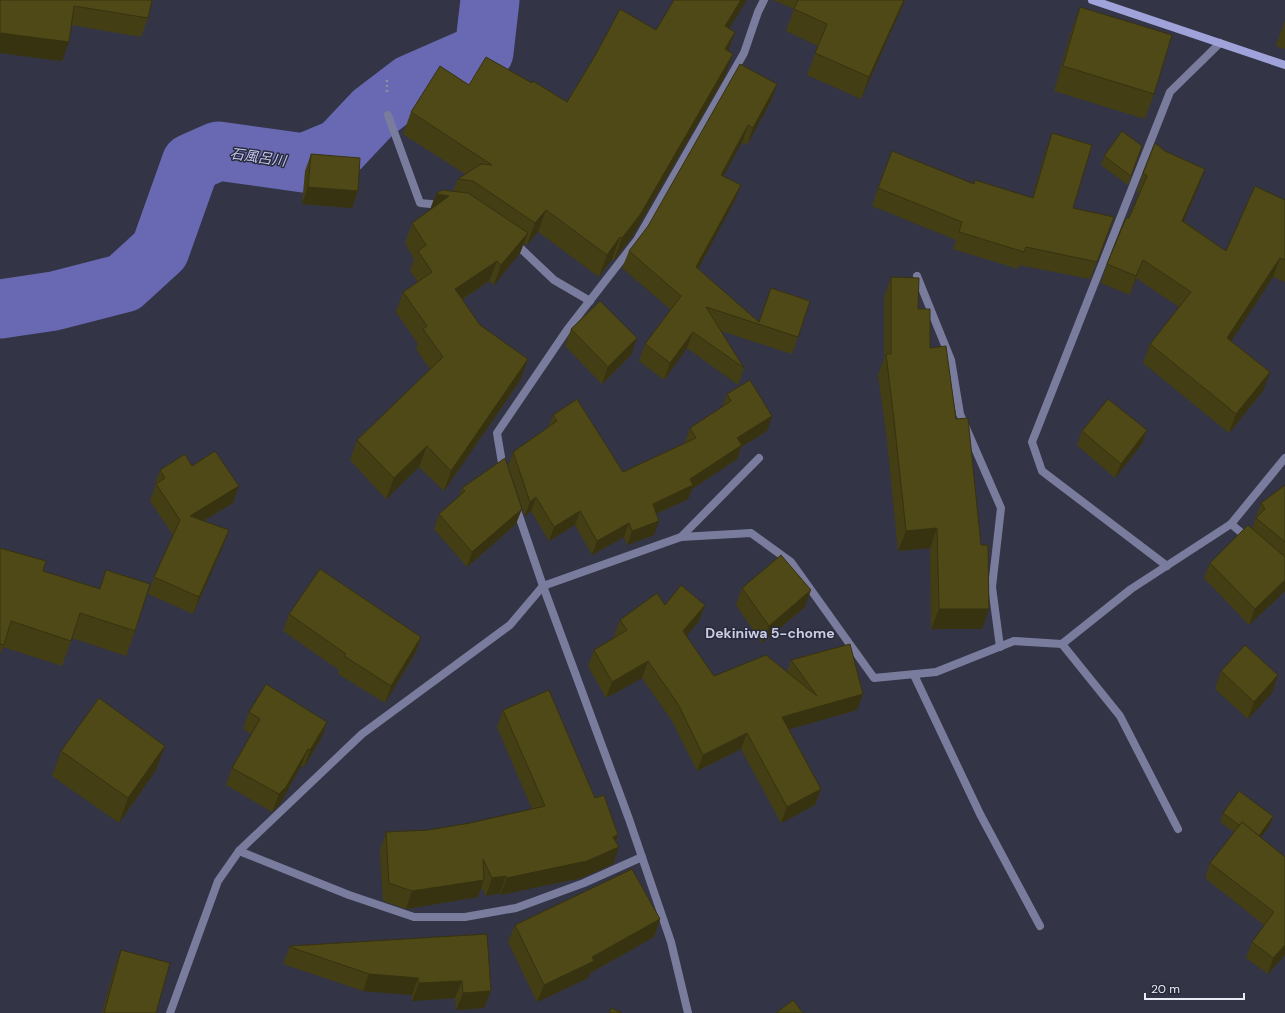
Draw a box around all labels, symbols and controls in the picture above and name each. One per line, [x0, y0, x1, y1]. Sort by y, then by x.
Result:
water label: 石風呂川 [229, 144, 289, 170]
district label: Dekiniwa 5-chome [705, 624, 835, 642]
scale bar [1145, 975, 1244, 1001]
text: 20 m [1151, 981, 1180, 997]

